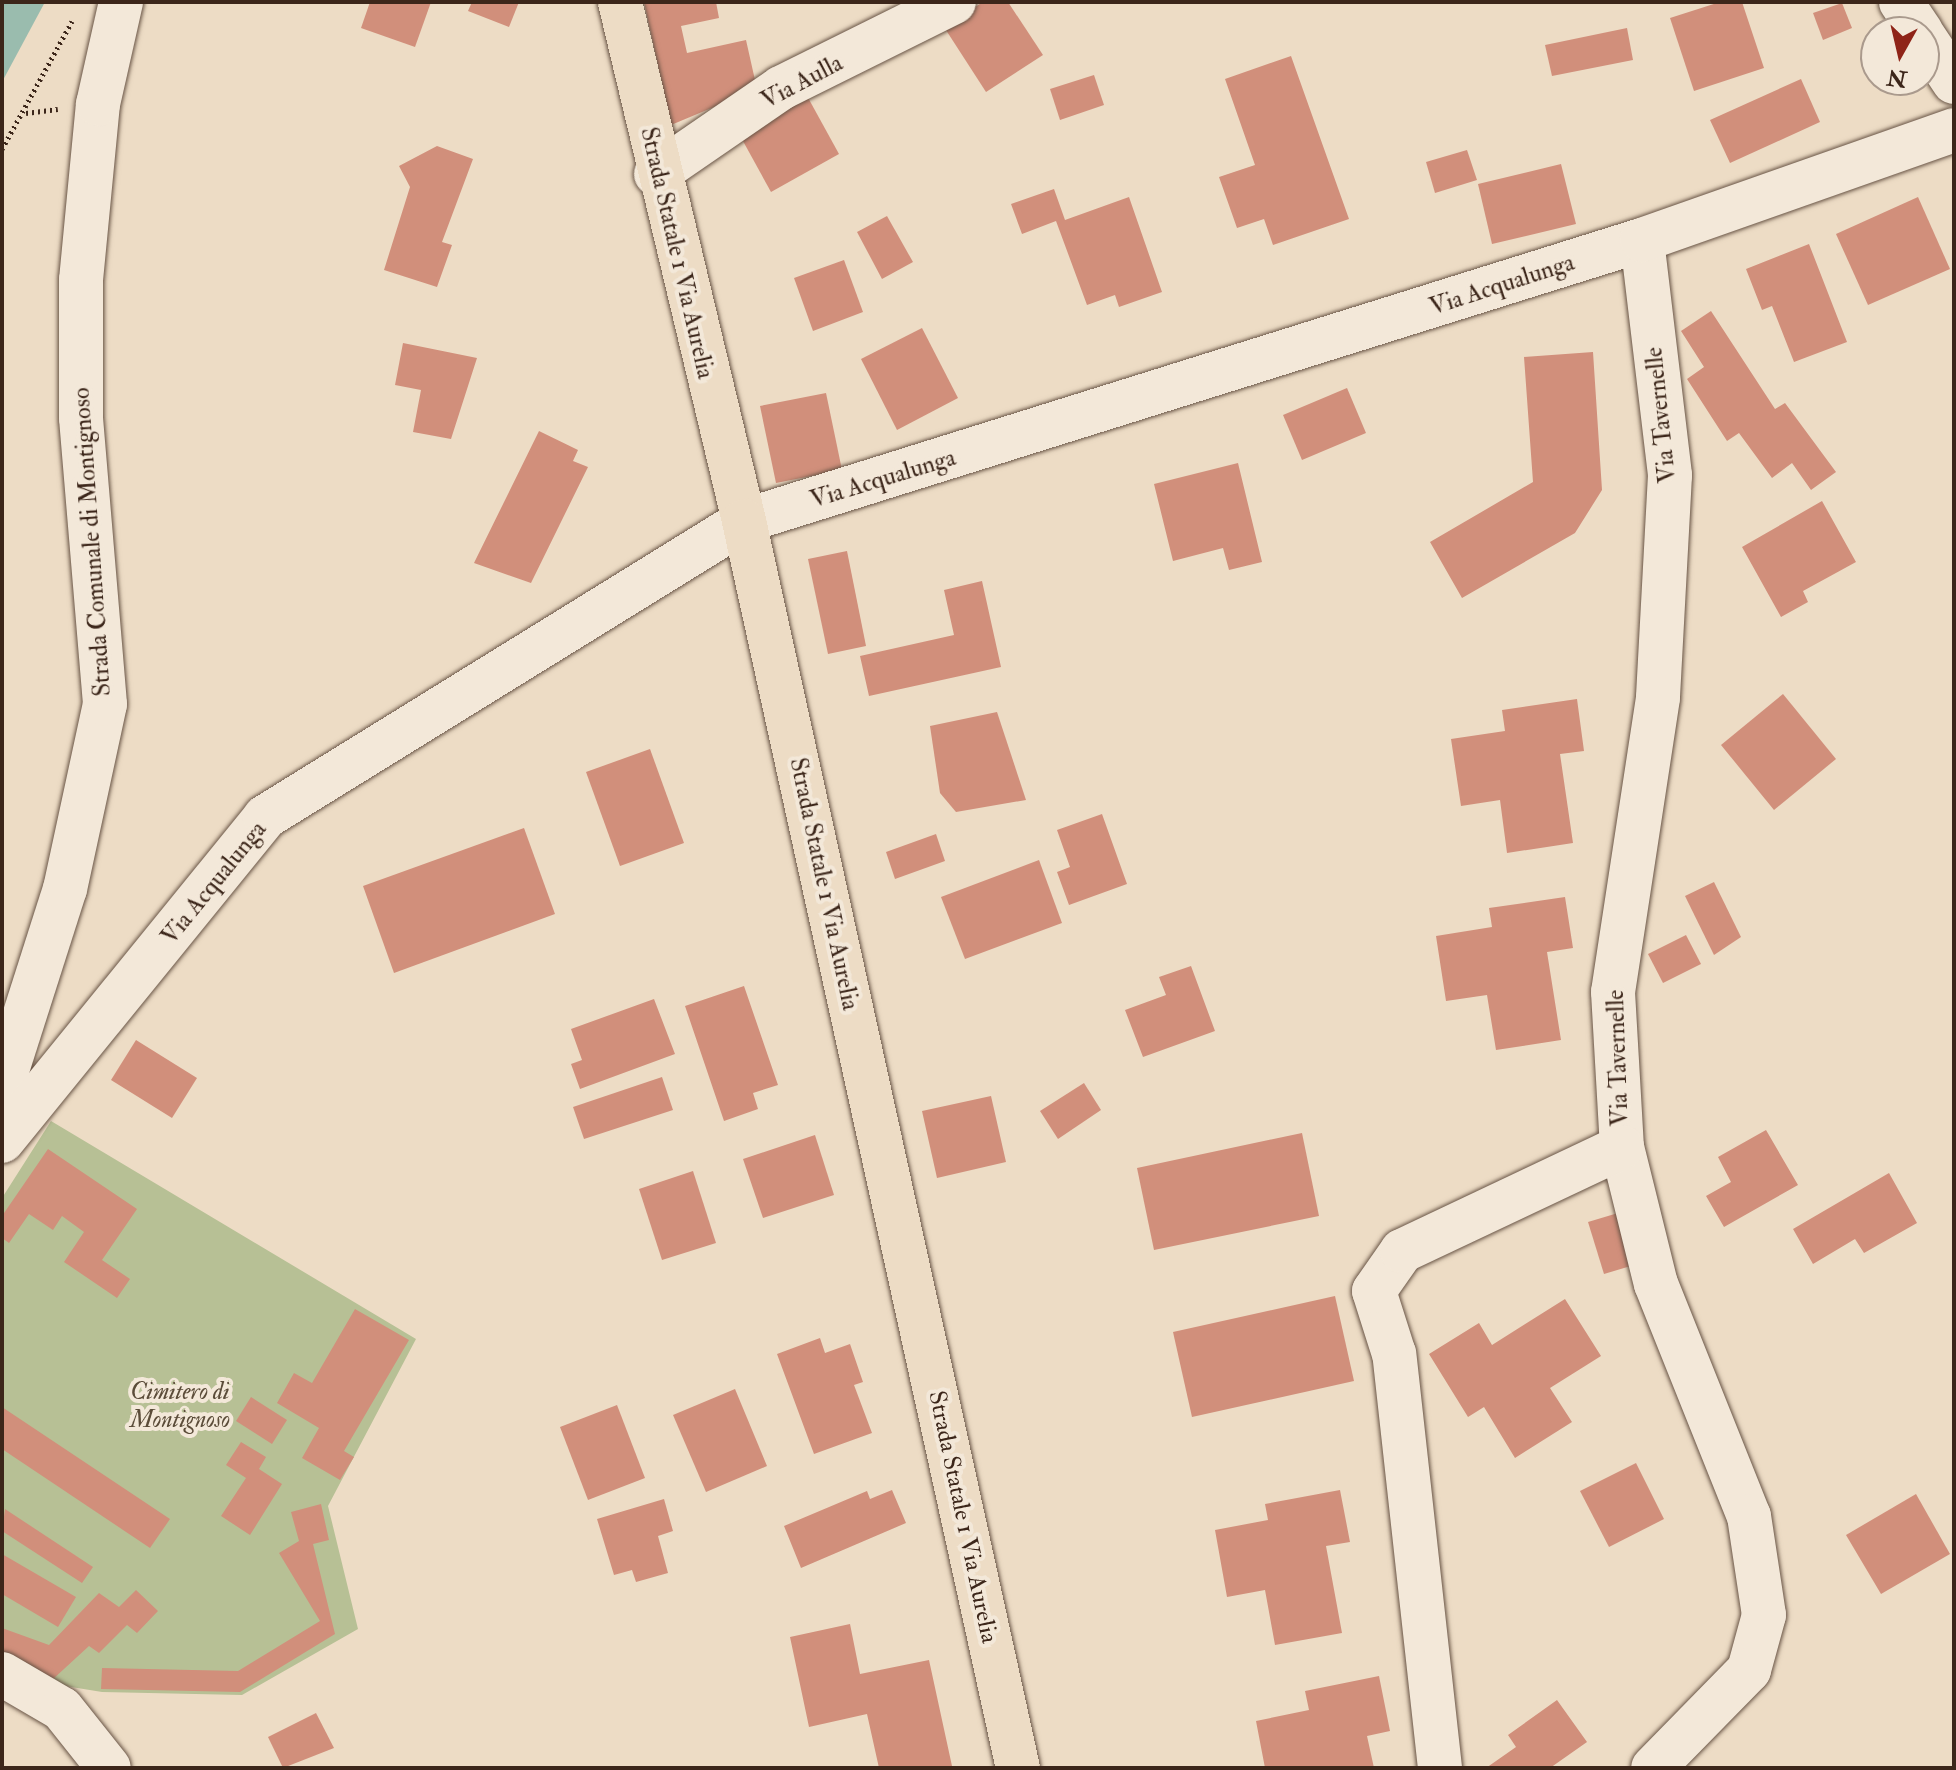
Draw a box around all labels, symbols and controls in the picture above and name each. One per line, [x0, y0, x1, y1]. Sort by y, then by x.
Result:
north arrow [1860, 16, 1940, 96]
street label: Via Aulla [756, 49, 848, 115]
text: N [1885, 63, 1909, 93]
street label: Strada Statale 1 Via Aurelia [634, 124, 720, 382]
street label: Via Acqualunga [1426, 248, 1578, 322]
street label: Via Tavernelle [1640, 346, 1682, 484]
street label: Strada Comunale di Montignoso [67, 387, 117, 697]
street label: Via Acqualunga [807, 443, 959, 515]
street label: Strada Statale 1 Via Aurelia [783, 755, 865, 1013]
street label: Via Acqualunga [155, 815, 273, 951]
street label: Via Tavernelle [1601, 989, 1635, 1127]
park label: Cimitero di Montignoso [130, 1378, 230, 1434]
street label: Strada Statale 1 Via Aurelia [922, 1388, 1004, 1646]

